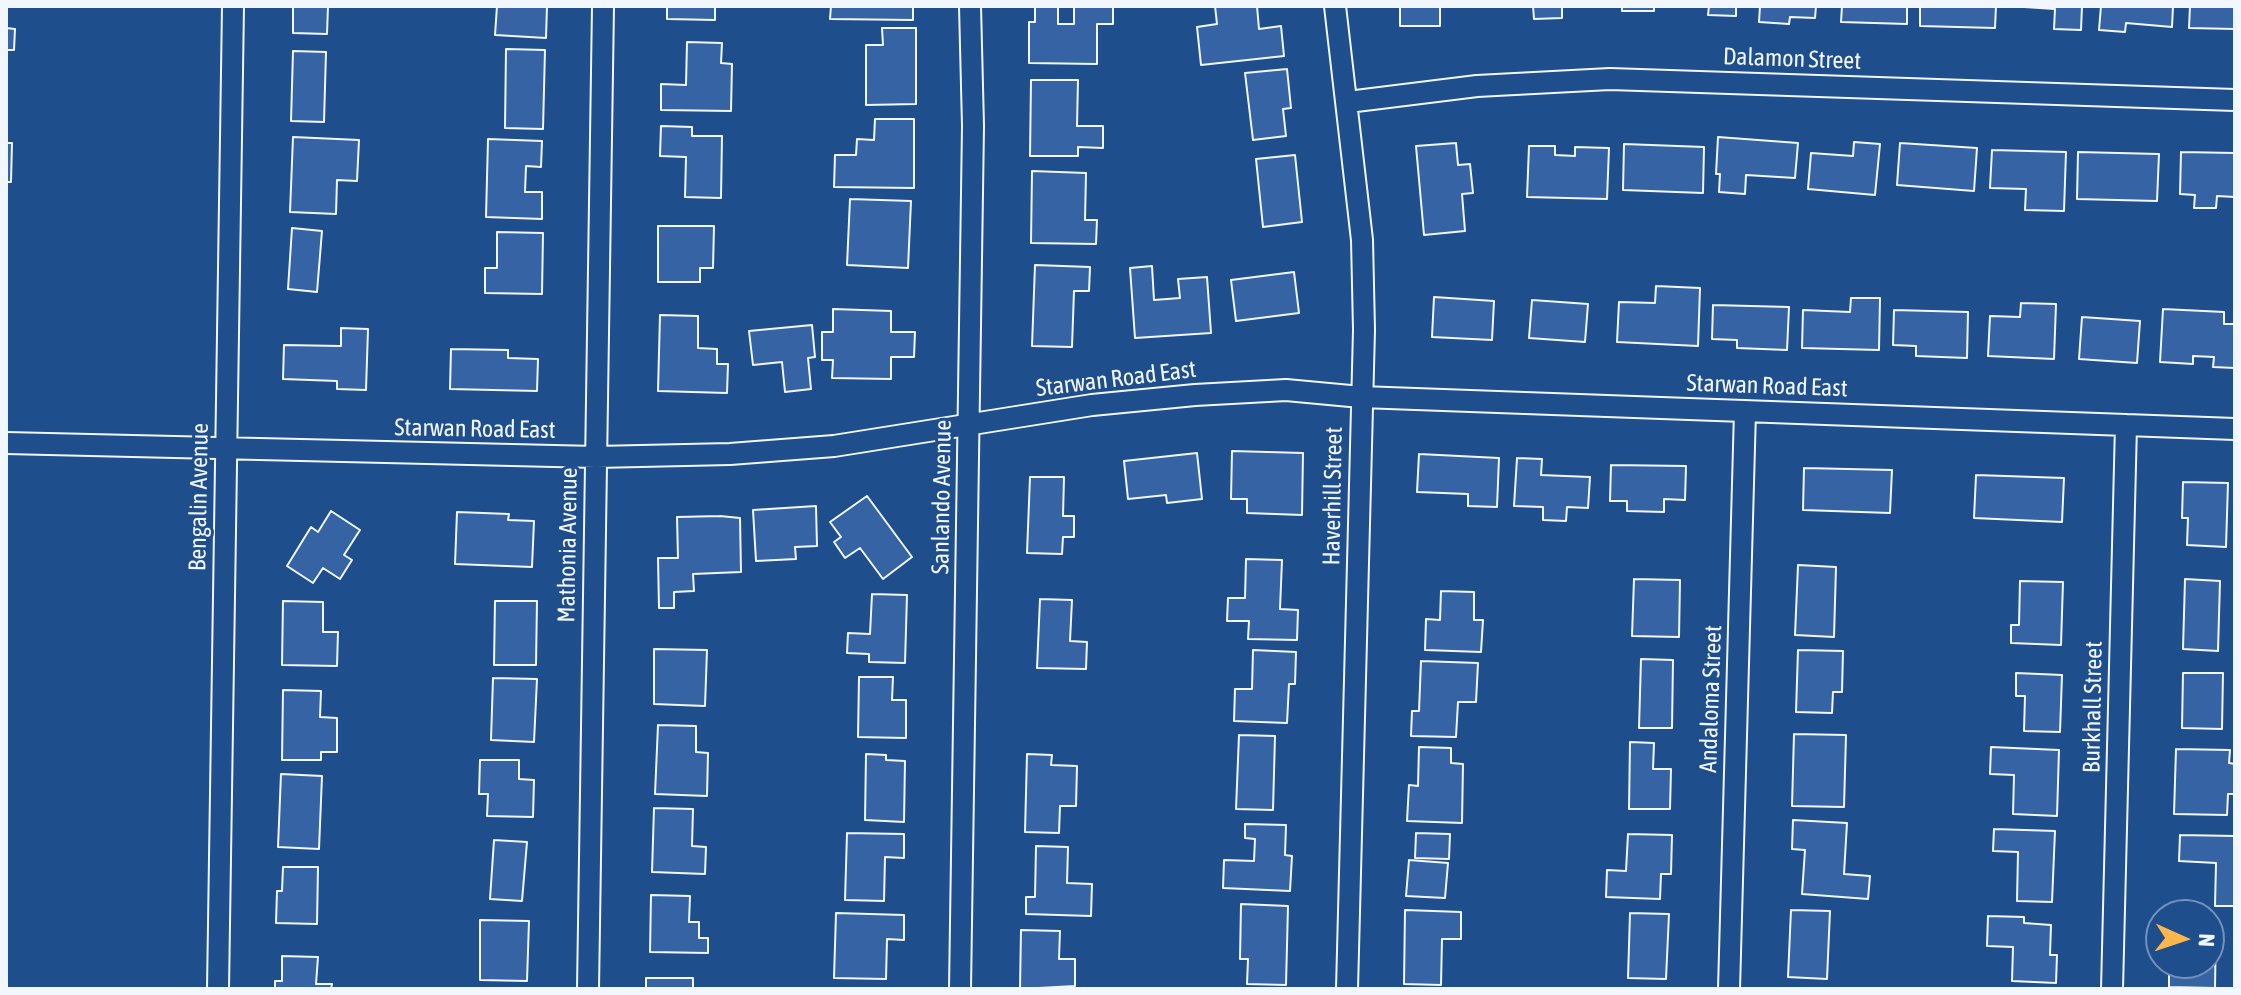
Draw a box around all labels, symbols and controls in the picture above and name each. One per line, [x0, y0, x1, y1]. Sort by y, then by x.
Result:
street label: Dalamon Street [1722, 42, 1862, 76]
street label: Starwan Road East [1034, 355, 1198, 403]
street label: Starwan Road East [1686, 369, 1848, 403]
street label: Starwan Road East [394, 413, 556, 445]
street label: Sanlando Avenue [926, 420, 958, 574]
street label: Bengalin Avenue [183, 423, 215, 571]
street label: Haverhill Street [1317, 426, 1349, 566]
street label: Mathonia Avenue [552, 467, 584, 623]
street label: Andaloma Street [1694, 625, 1728, 773]
street label: Burkhall Street [2077, 641, 2109, 773]
north arrow [2145, 899, 2225, 979]
text: N [2194, 933, 2220, 947]

